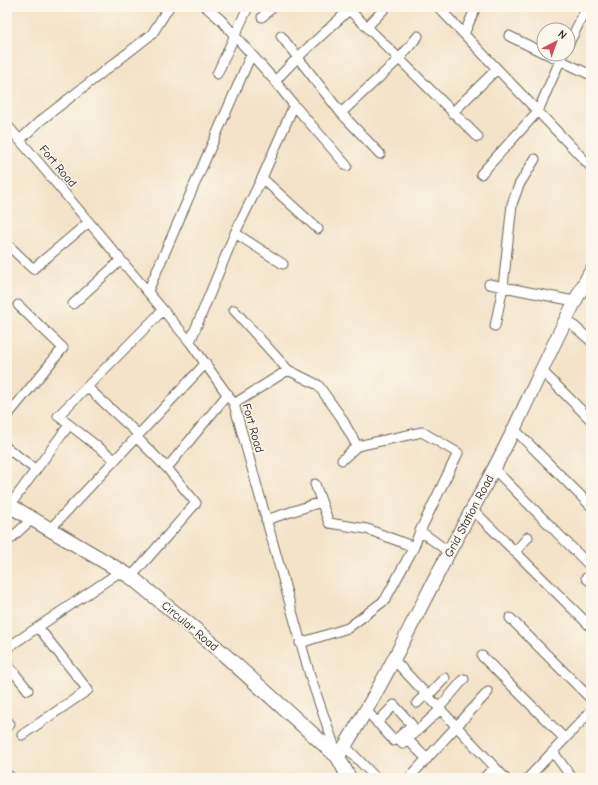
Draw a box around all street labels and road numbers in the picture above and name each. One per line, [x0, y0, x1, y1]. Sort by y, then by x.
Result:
street label: Fort Road [36, 142, 80, 190]
street label: Fort Road [239, 402, 267, 454]
street label: Grid Station Road [441, 472, 497, 560]
street label: Circular Road [159, 598, 221, 654]

